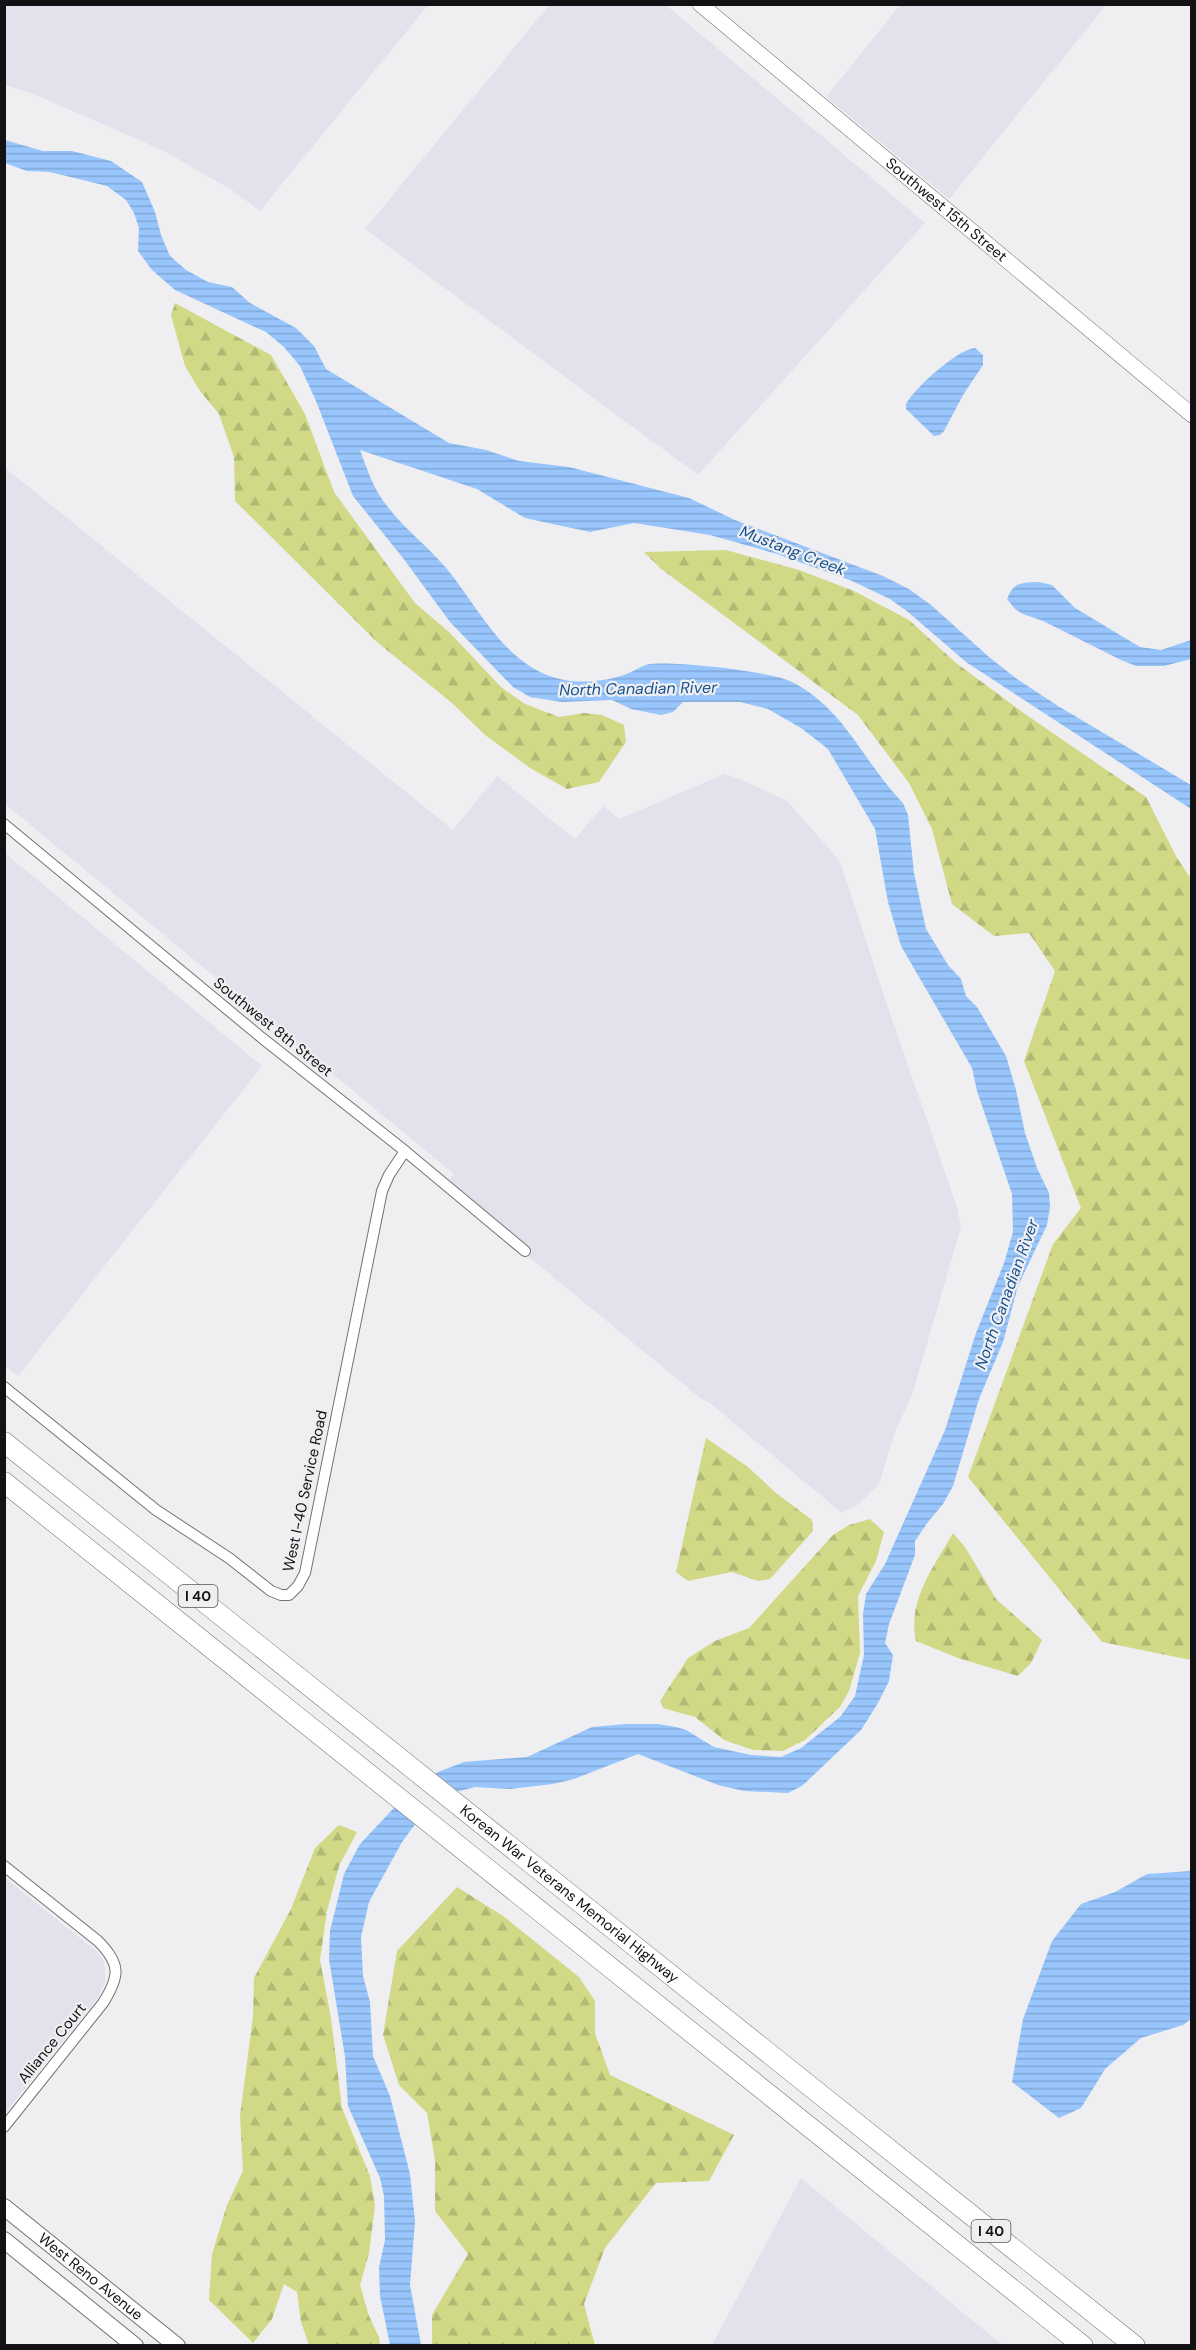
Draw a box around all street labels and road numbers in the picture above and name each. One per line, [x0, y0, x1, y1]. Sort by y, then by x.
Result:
street label: Southwest 15th Street [881, 153, 1011, 266]
street label: Southwest 8th Street [209, 973, 337, 1081]
street label: West I-40 Service Road [278, 1408, 332, 1574]
road number: I 40 [178, 1585, 218, 1607]
street label: Korean War Veterans Memorial Highway [456, 1800, 684, 1988]
street label: Alliance Court [13, 1999, 91, 2087]
road number: I 40 [972, 2220, 1010, 2242]
street label: West Reno Avenue [34, 2228, 147, 2325]

